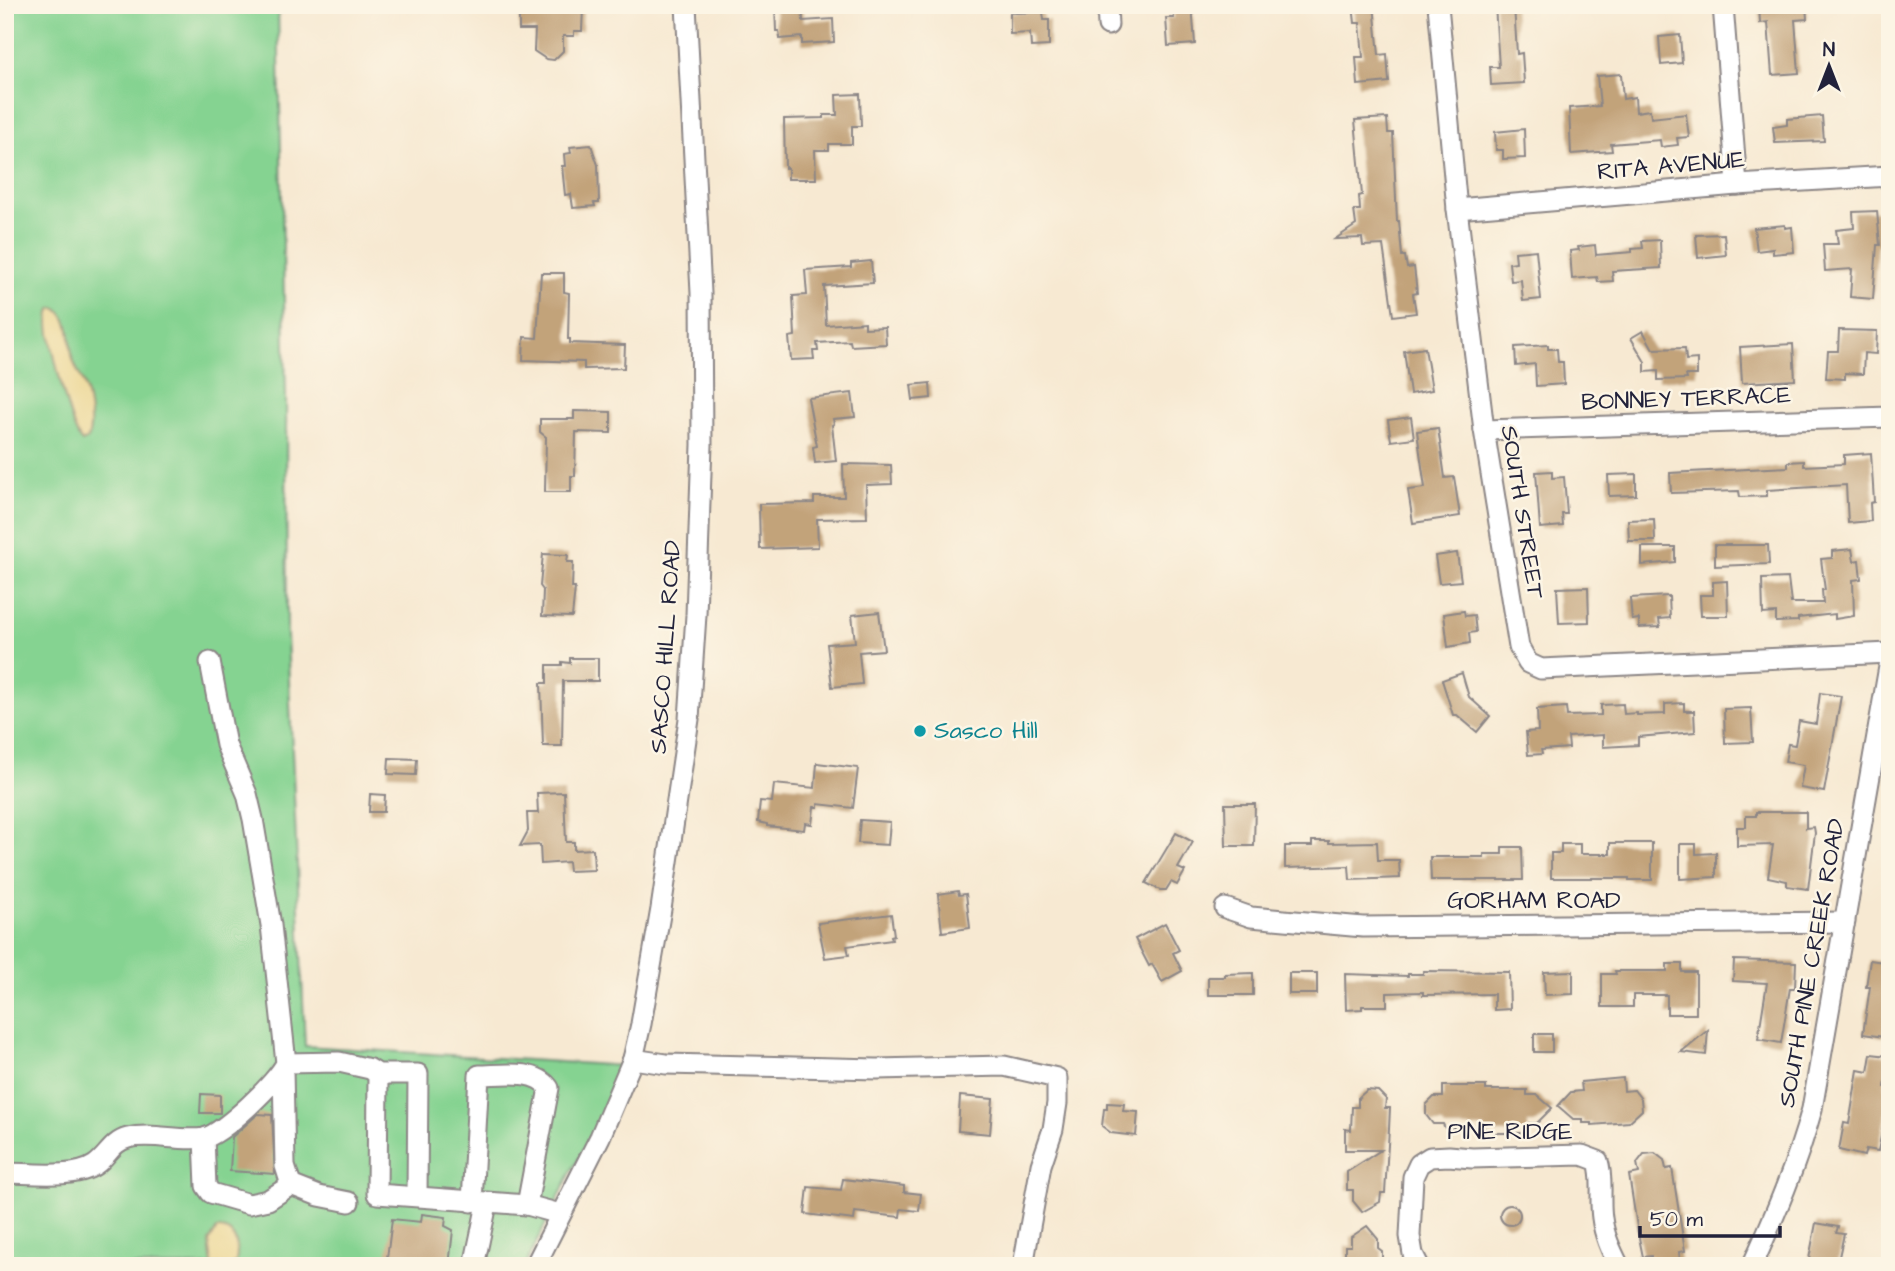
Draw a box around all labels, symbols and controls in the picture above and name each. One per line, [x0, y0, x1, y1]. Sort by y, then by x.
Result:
north arrow [1794, 32, 1864, 102]
text: N [1823, 37, 1835, 64]
street label: RITA AVENUE [1596, 143, 1746, 189]
street label: BONNEY TERRACE [1581, 378, 1791, 420]
street label: SOUTH STREET [1492, 423, 1552, 601]
street label: SASCO HILL ROAD [642, 539, 690, 755]
place label: Sasco Hill [934, 714, 1038, 748]
marker: Sasco Hill [912, 723, 928, 739]
street label: SOUTH PINE CREEK ROAD [1770, 816, 1854, 1110]
street label: GORHAM ROAD [1447, 884, 1621, 918]
street label: PINE RIDGE [1448, 1115, 1572, 1149]
scale bar [1640, 1194, 1780, 1238]
text: 50 m [1650, 1205, 1704, 1234]

